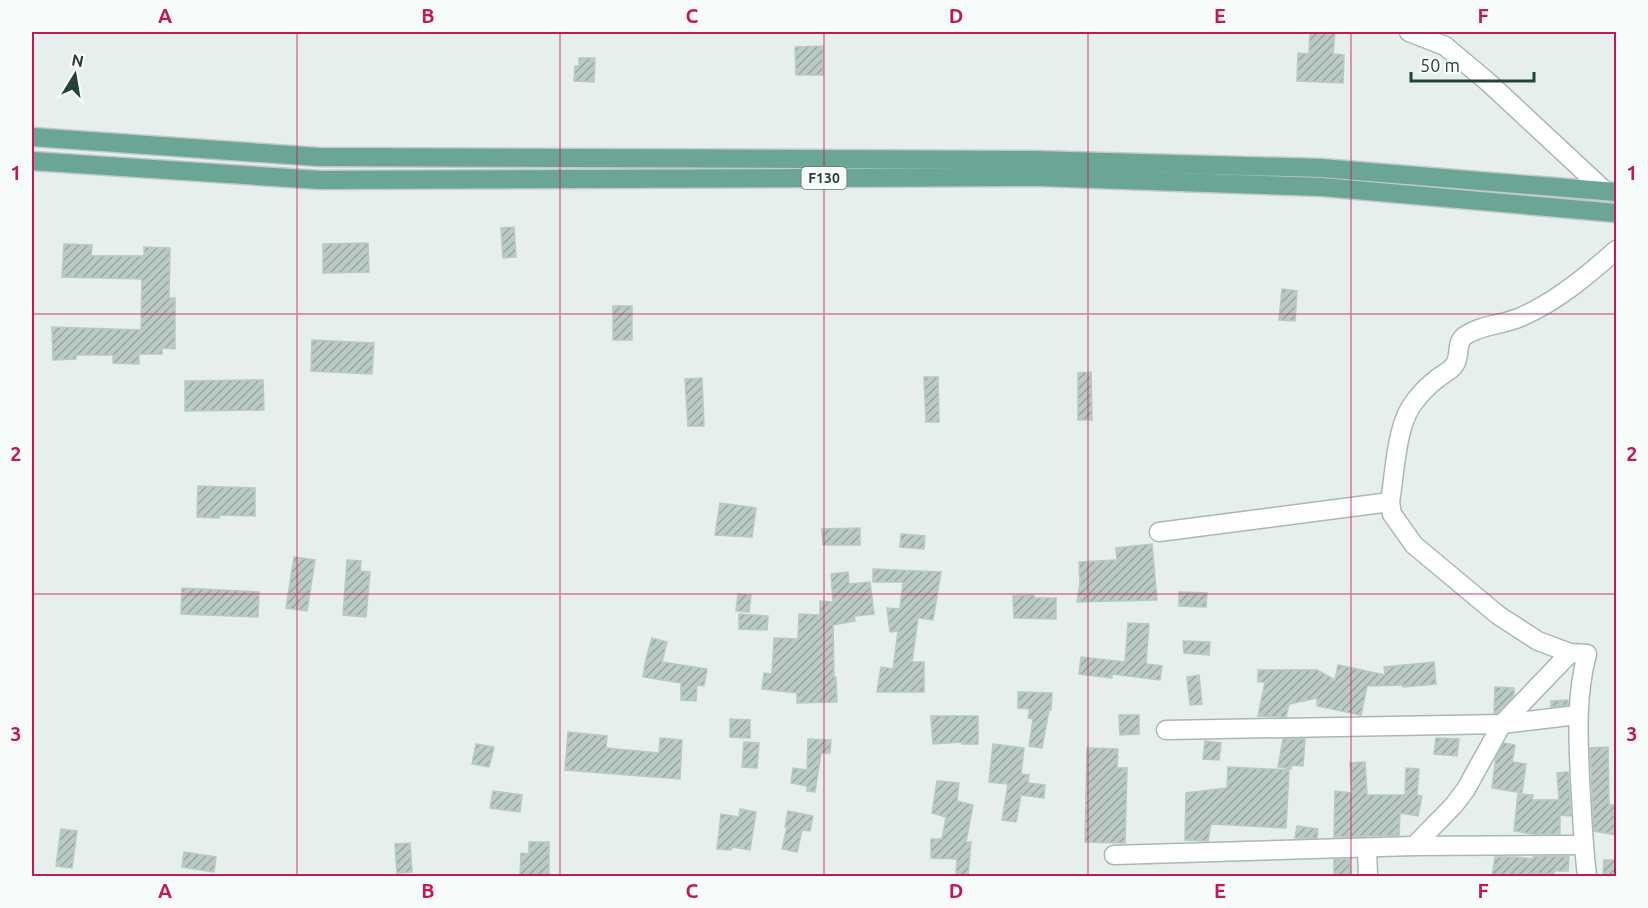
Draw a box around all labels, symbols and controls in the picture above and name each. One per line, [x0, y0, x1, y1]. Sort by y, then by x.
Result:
text: A [158, 4, 172, 27]
text: B [421, 4, 435, 27]
text: C [686, 4, 699, 27]
text: D [949, 4, 963, 27]
text: E [1214, 4, 1226, 27]
text: F [1477, 4, 1489, 27]
north arrow [45, 45, 105, 105]
scale bar [1411, 45, 1534, 83]
text: N [70, 50, 85, 70]
text: 50 m [1420, 55, 1460, 75]
text: 1 [10, 161, 22, 184]
text: 1 [1626, 161, 1638, 184]
road number: F130 [802, 167, 846, 189]
text: 2 [10, 442, 22, 465]
text: 2 [1626, 442, 1638, 465]
text: 3 [10, 722, 22, 745]
text: 3 [1626, 722, 1638, 745]
text: A [158, 879, 172, 902]
text: B [421, 879, 435, 902]
text: C [686, 879, 699, 902]
text: D [949, 879, 963, 902]
text: E [1214, 879, 1226, 902]
text: F [1477, 879, 1489, 902]

